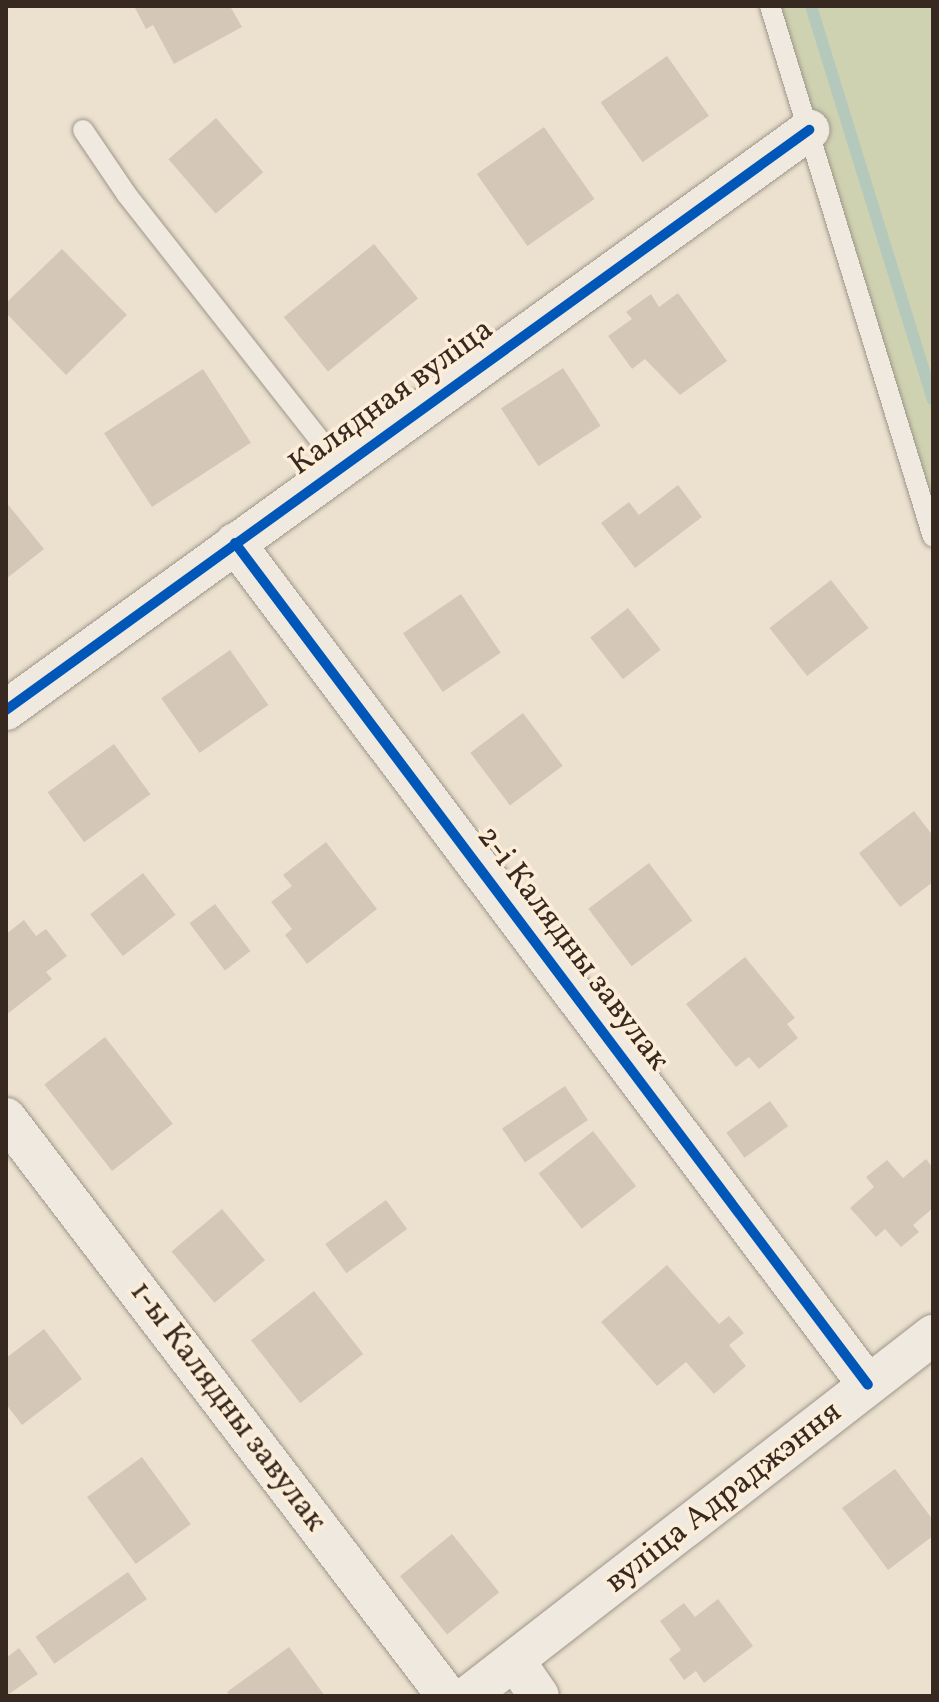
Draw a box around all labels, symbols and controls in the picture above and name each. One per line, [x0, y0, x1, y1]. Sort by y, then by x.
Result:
street label: Калядная вуліца [283, 311, 501, 485]
street label: 2-і Калядны завулак [467, 819, 677, 1079]
street label: 1-ы Калядны завулак [120, 1274, 334, 1540]
street label: вуліца Адраджэння [598, 1394, 850, 1602]

